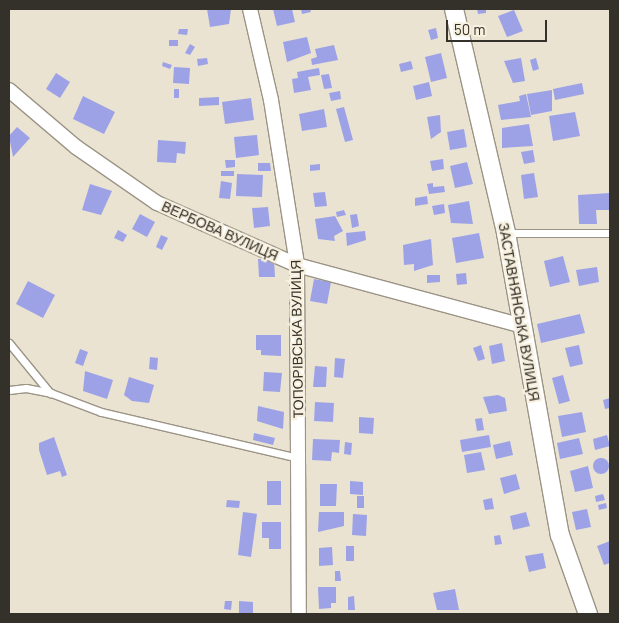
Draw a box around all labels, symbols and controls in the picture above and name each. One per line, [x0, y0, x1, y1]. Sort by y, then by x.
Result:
scale bar [449, 10, 550, 42]
text: 50 m [454, 20, 486, 38]
street label: ВЕРБОВА ВУЛИЦЯ [159, 198, 281, 264]
street label: ЗАСТАВНЯНСЬКА ВУЛИЦЯ [495, 221, 543, 403]
street label: ТОПОРІВСЬКА ВУЛИЦЯ [287, 260, 307, 418]

